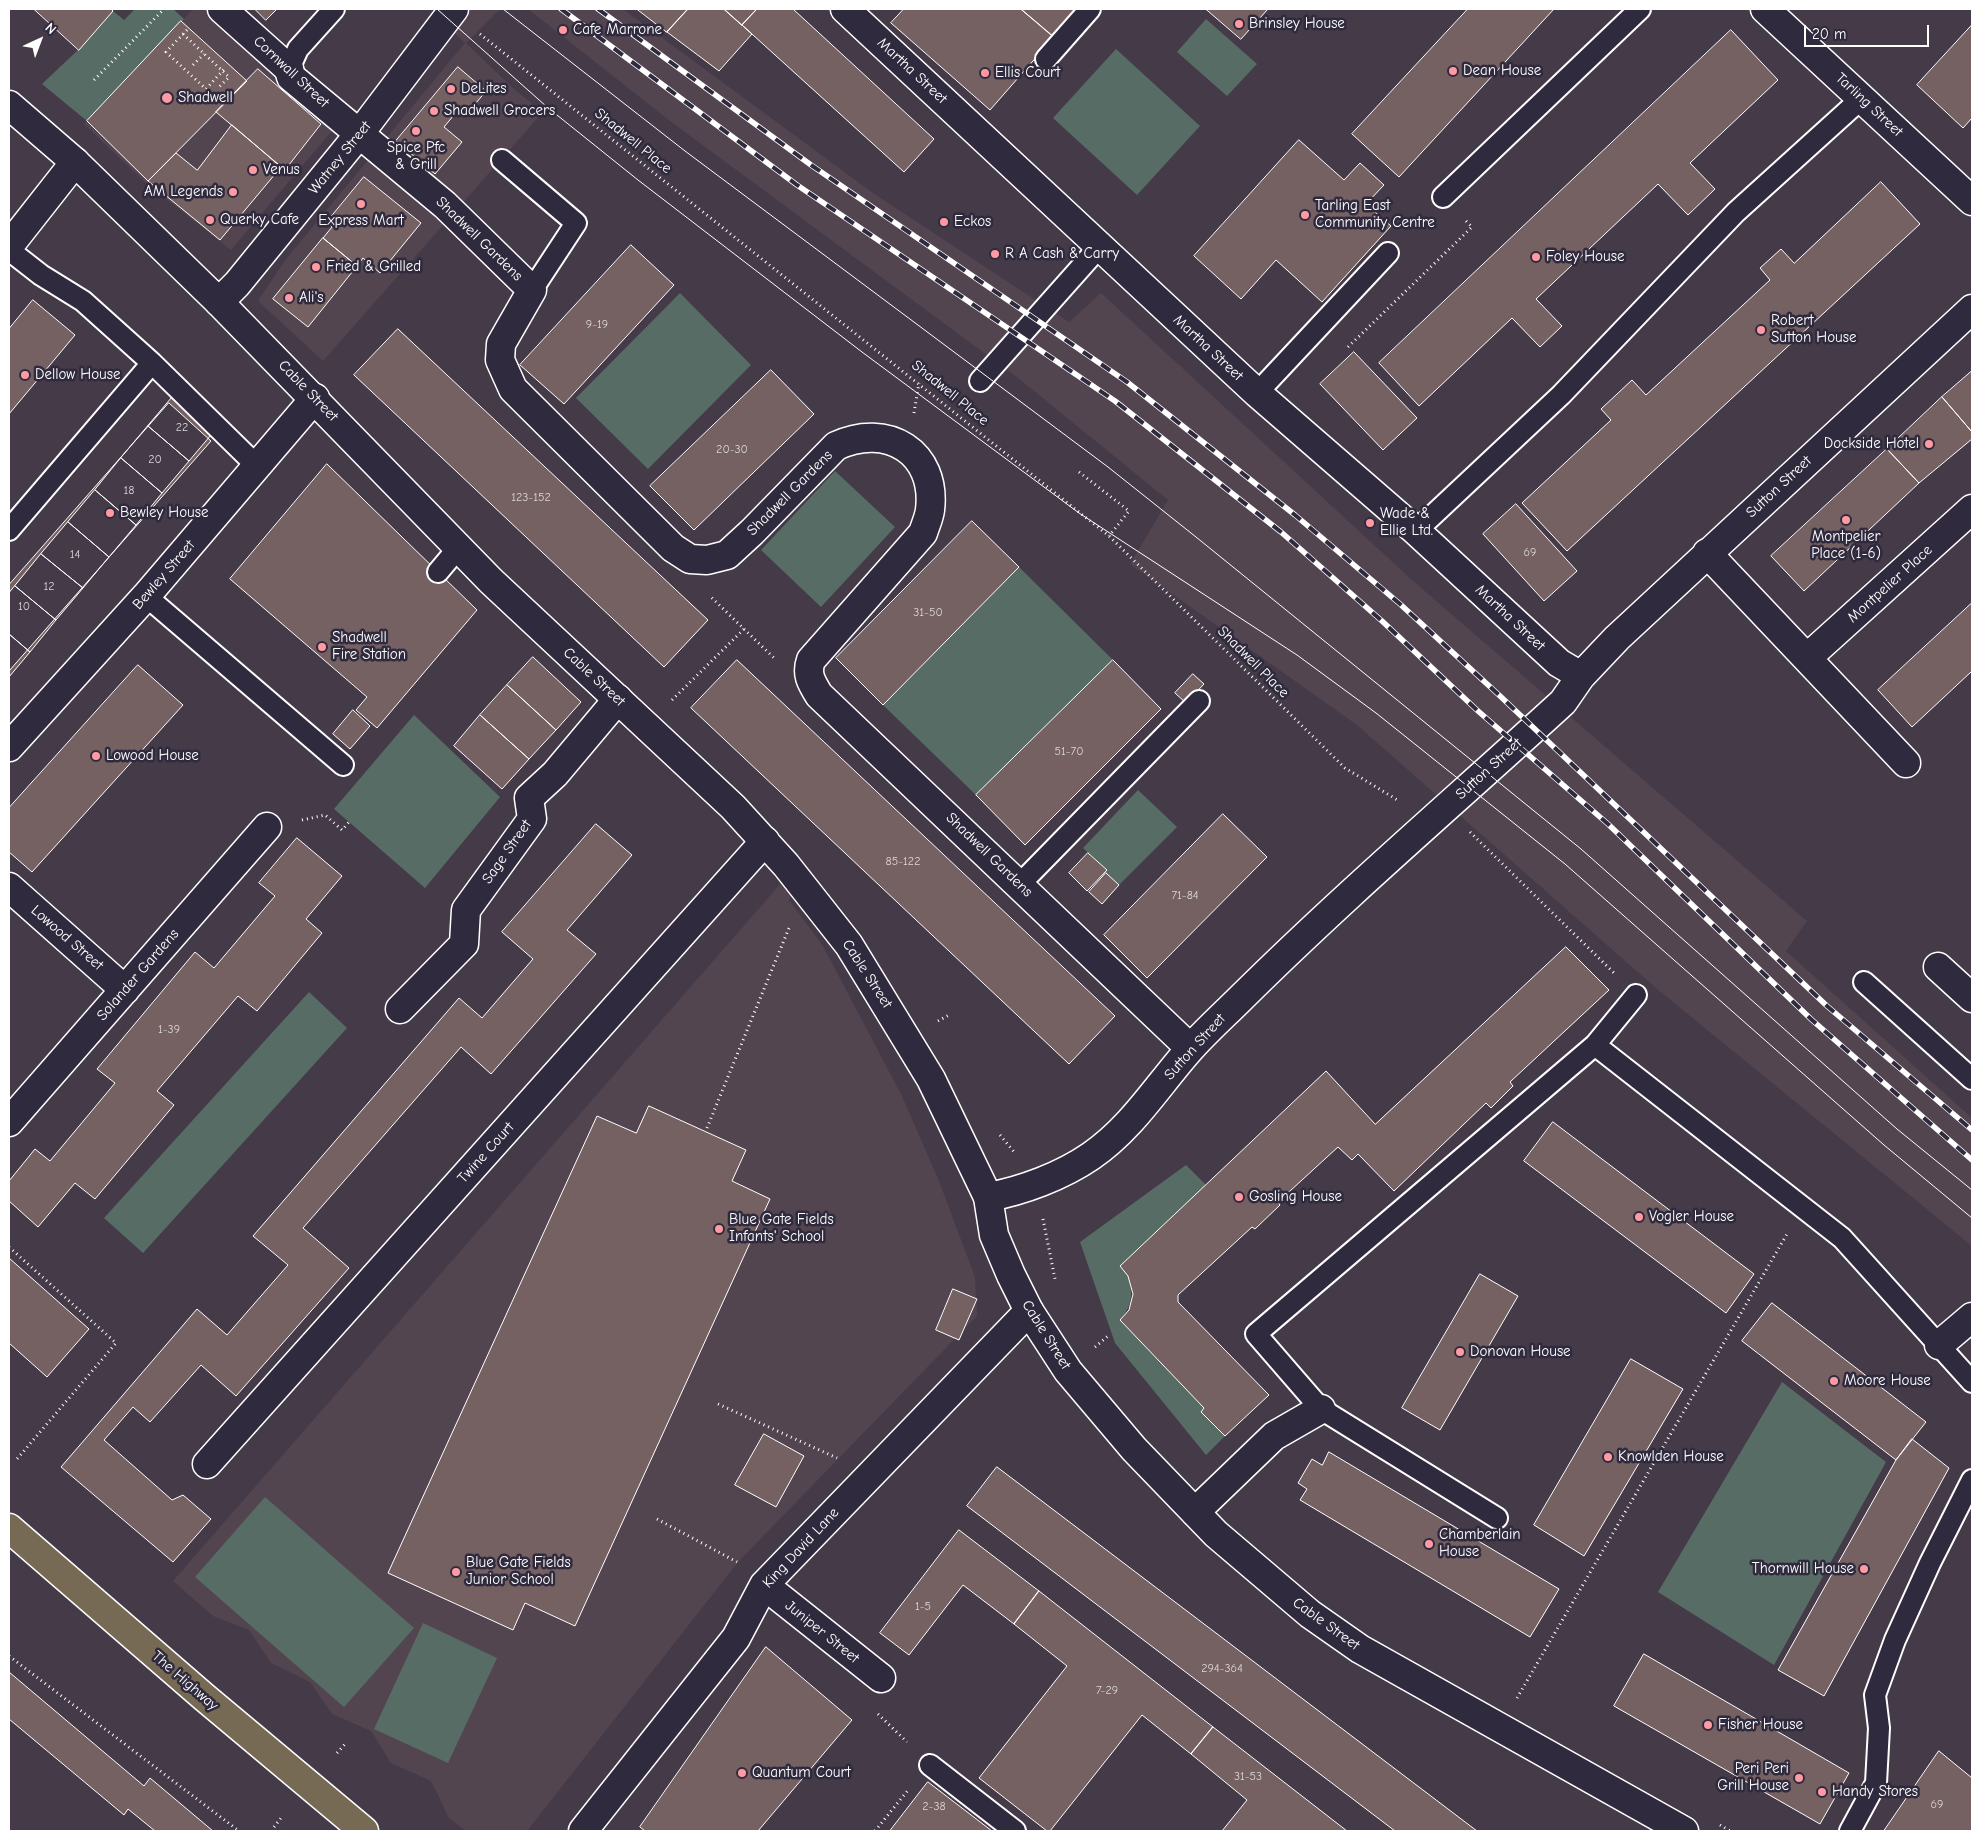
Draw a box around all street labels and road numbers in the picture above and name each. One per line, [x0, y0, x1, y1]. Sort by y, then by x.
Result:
street label: Cornwall Street [249, 32, 333, 112]
street label: Martha Street [873, 34, 951, 108]
street label: Tarling Street [1832, 69, 1906, 141]
street label: Shadwell Place [591, 104, 675, 178]
street label: Watney Street [305, 118, 375, 198]
street label: Shadwell Gardens [432, 193, 526, 285]
street label: Martha Street [1169, 311, 1247, 385]
street label: Shadwell Place [908, 356, 992, 430]
street label: Cable Street [274, 357, 342, 425]
street label: Shadwell Gardens [743, 446, 837, 540]
street label: Sutton Street [1743, 452, 1815, 522]
street label: Bewley Street [129, 537, 199, 613]
street label: Montpelier Place [1844, 541, 1936, 627]
street label: Martha Street [1471, 581, 1549, 655]
street label: Shadwell Place [1213, 622, 1293, 702]
street label: Cable Street [559, 644, 629, 710]
street label: Sutton Street [1452, 735, 1526, 803]
street label: Shadwell Gardens [942, 809, 1036, 901]
street label: Sage Street [478, 817, 536, 887]
street label: Lowood Street [27, 902, 107, 974]
street label: Solander Gardens [93, 925, 183, 1025]
street label: Cable Street [838, 936, 896, 1012]
street label: Sutton Street [1161, 1010, 1229, 1084]
street label: Twine Court [454, 1119, 518, 1187]
street label: Cable Street [1018, 1297, 1074, 1373]
street label: King David Lane [759, 1504, 843, 1592]
street label: Cable Street [1289, 1594, 1363, 1654]
street label: Juniper Street [781, 1597, 863, 1667]
street label: The Highway [148, 1647, 222, 1715]

